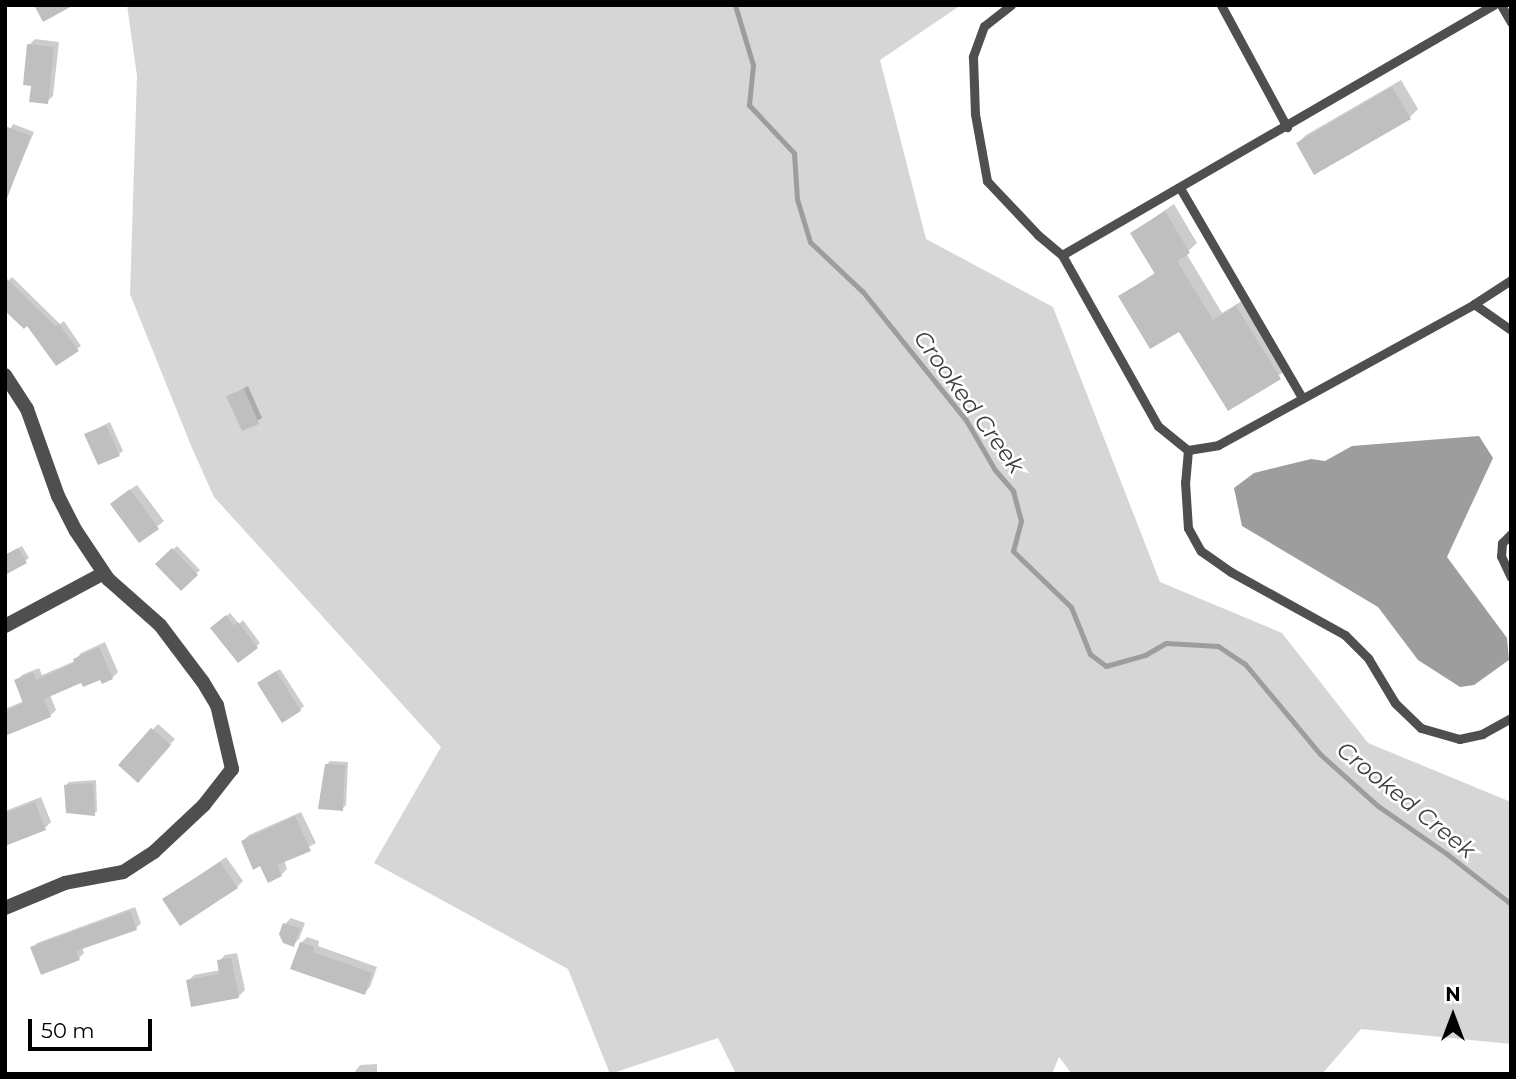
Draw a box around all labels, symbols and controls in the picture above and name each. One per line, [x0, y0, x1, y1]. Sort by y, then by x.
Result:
water label: Crooked Creek [908, 325, 1030, 479]
water label: Crooked Creek [1331, 736, 1481, 864]
north arrow [1418, 981, 1488, 1051]
text: N [1445, 983, 1461, 1006]
scale bar [32, 1006, 156, 1050]
text: 50 m [41, 1018, 95, 1043]

